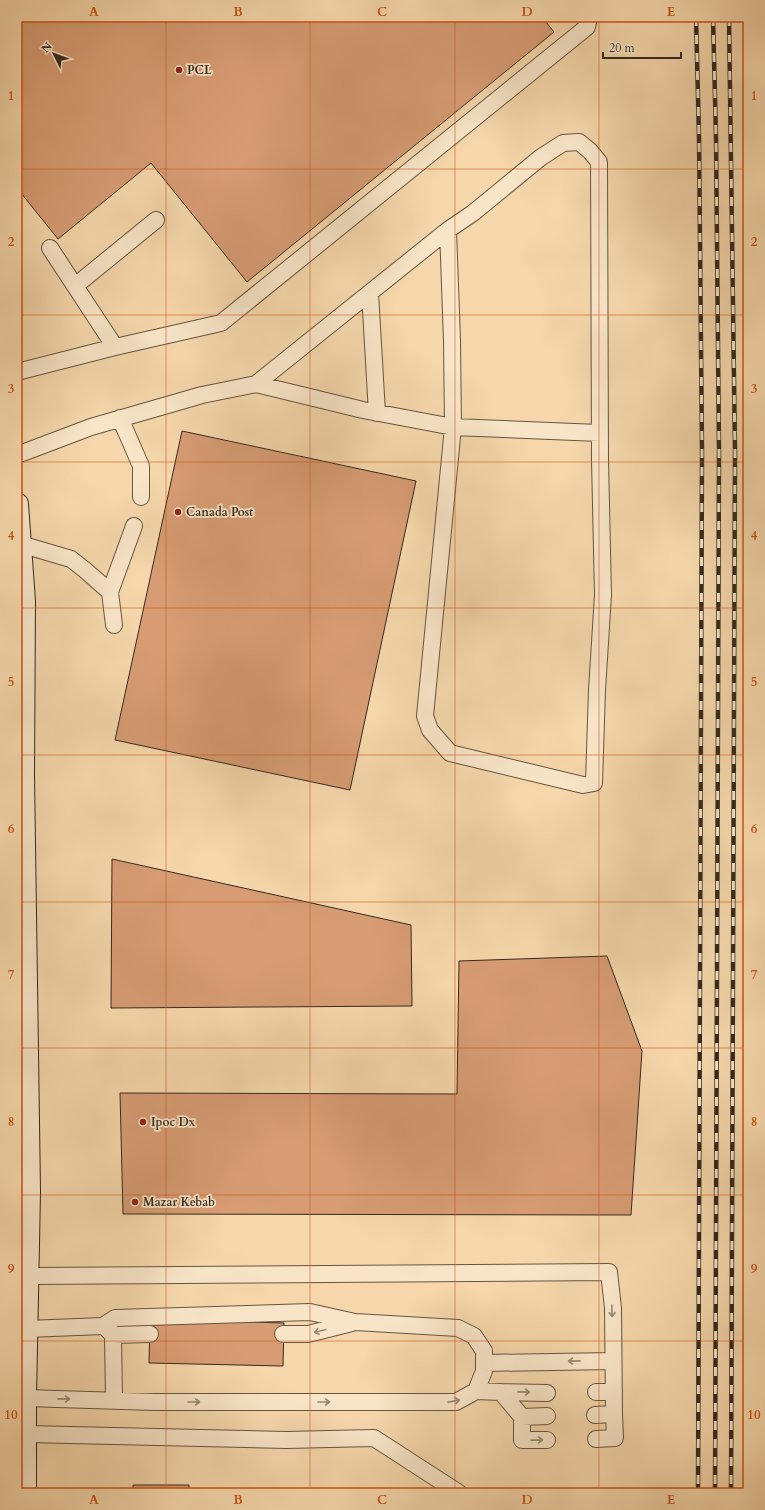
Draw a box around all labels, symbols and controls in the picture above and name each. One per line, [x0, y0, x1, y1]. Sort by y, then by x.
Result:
text: A [89, 3, 99, 21]
text: B [233, 3, 243, 21]
text: C [377, 3, 387, 21]
text: D [521, 3, 533, 21]
text: E [667, 3, 675, 21]
north arrow [34, 34, 74, 74]
scale bar [603, 34, 681, 60]
text: N [38, 39, 56, 56]
text: 20 m [609, 40, 636, 56]
place label: PCL [187, 62, 212, 78]
marker: PCL [174, 65, 184, 75]
text: 1 [8, 87, 14, 105]
text: 1 [751, 87, 757, 105]
text: 2 [8, 233, 15, 251]
text: 2 [751, 233, 758, 251]
text: 3 [8, 380, 15, 398]
text: 3 [751, 380, 758, 398]
place label: Canada Post [186, 504, 254, 520]
marker: Canada Post [173, 507, 183, 517]
text: 4 [8, 527, 15, 545]
text: 4 [751, 527, 758, 545]
text: 5 [8, 673, 14, 691]
text: 5 [751, 673, 757, 691]
text: 6 [8, 820, 15, 838]
text: 6 [751, 820, 758, 838]
text: 7 [8, 966, 15, 984]
text: 7 [751, 966, 758, 984]
text: 8 [8, 1113, 14, 1131]
text: 8 [751, 1113, 757, 1131]
place label: Ipoc Dx [151, 1114, 196, 1130]
marker: Ipoc Dx [138, 1117, 148, 1127]
place label: Mazar Kebab [143, 1194, 215, 1210]
marker: Mazar Kebab [130, 1197, 140, 1207]
text: 9 [8, 1260, 15, 1278]
text: 9 [751, 1260, 758, 1278]
one-way arrow [609, 1304, 616, 1317]
one-way arrow [314, 1328, 327, 1335]
one-way arrow [568, 1357, 581, 1365]
one-way arrow [517, 1389, 530, 1396]
one-way arrow [57, 1395, 70, 1403]
one-way arrow [447, 1396, 460, 1404]
one-way arrow [187, 1398, 200, 1406]
one-way arrow [317, 1398, 330, 1406]
text: 10 [4, 1406, 18, 1424]
text: 10 [747, 1406, 761, 1424]
one-way arrow [530, 1436, 543, 1444]
text: A [89, 1491, 99, 1509]
text: B [233, 1491, 243, 1509]
text: C [377, 1491, 387, 1509]
text: D [521, 1491, 533, 1509]
text: E [667, 1491, 675, 1509]

